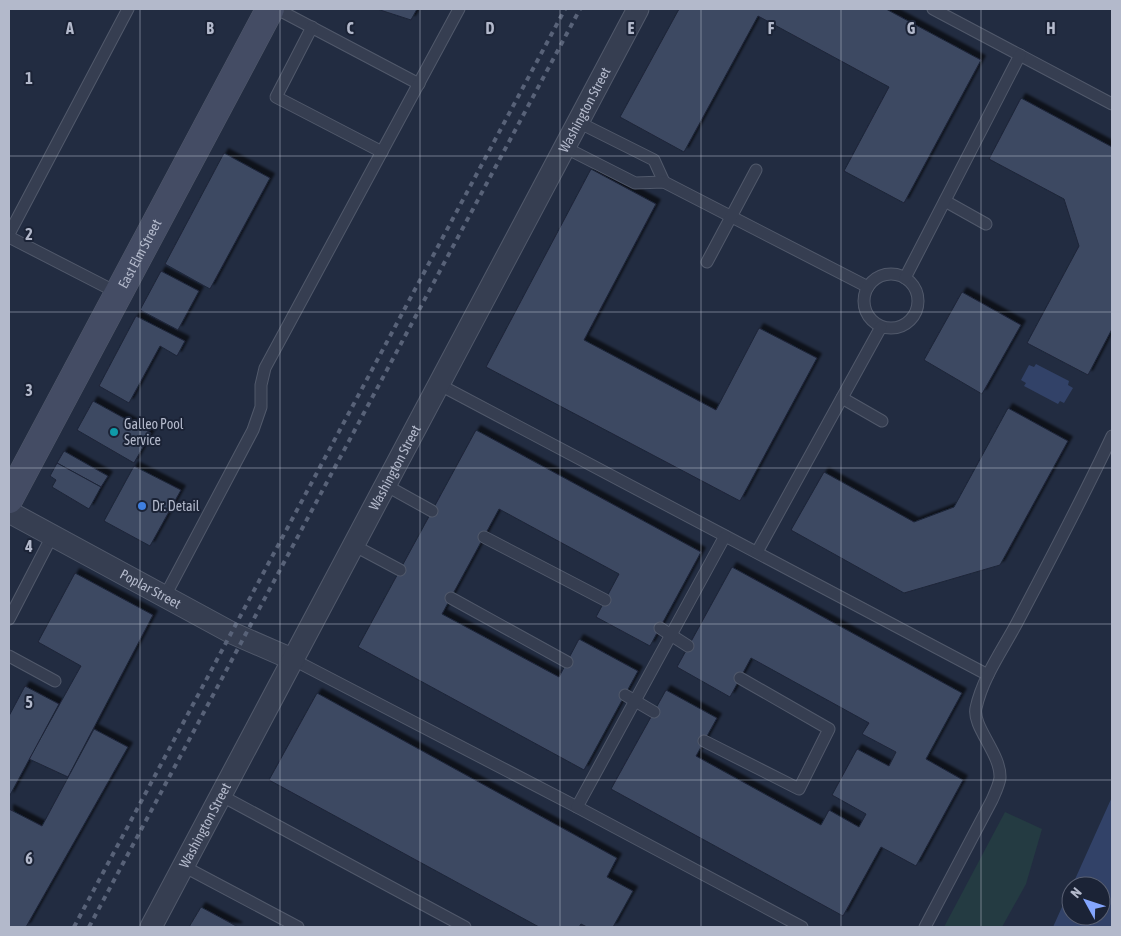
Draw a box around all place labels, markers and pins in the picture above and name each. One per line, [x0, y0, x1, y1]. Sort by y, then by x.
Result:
place label: Galleo Pool Service [124, 416, 184, 448]
marker: Galleo Pool Service [108, 426, 120, 438]
place label: Dr. Detail [152, 498, 200, 514]
marker: Dr. Detail [136, 500, 148, 512]

